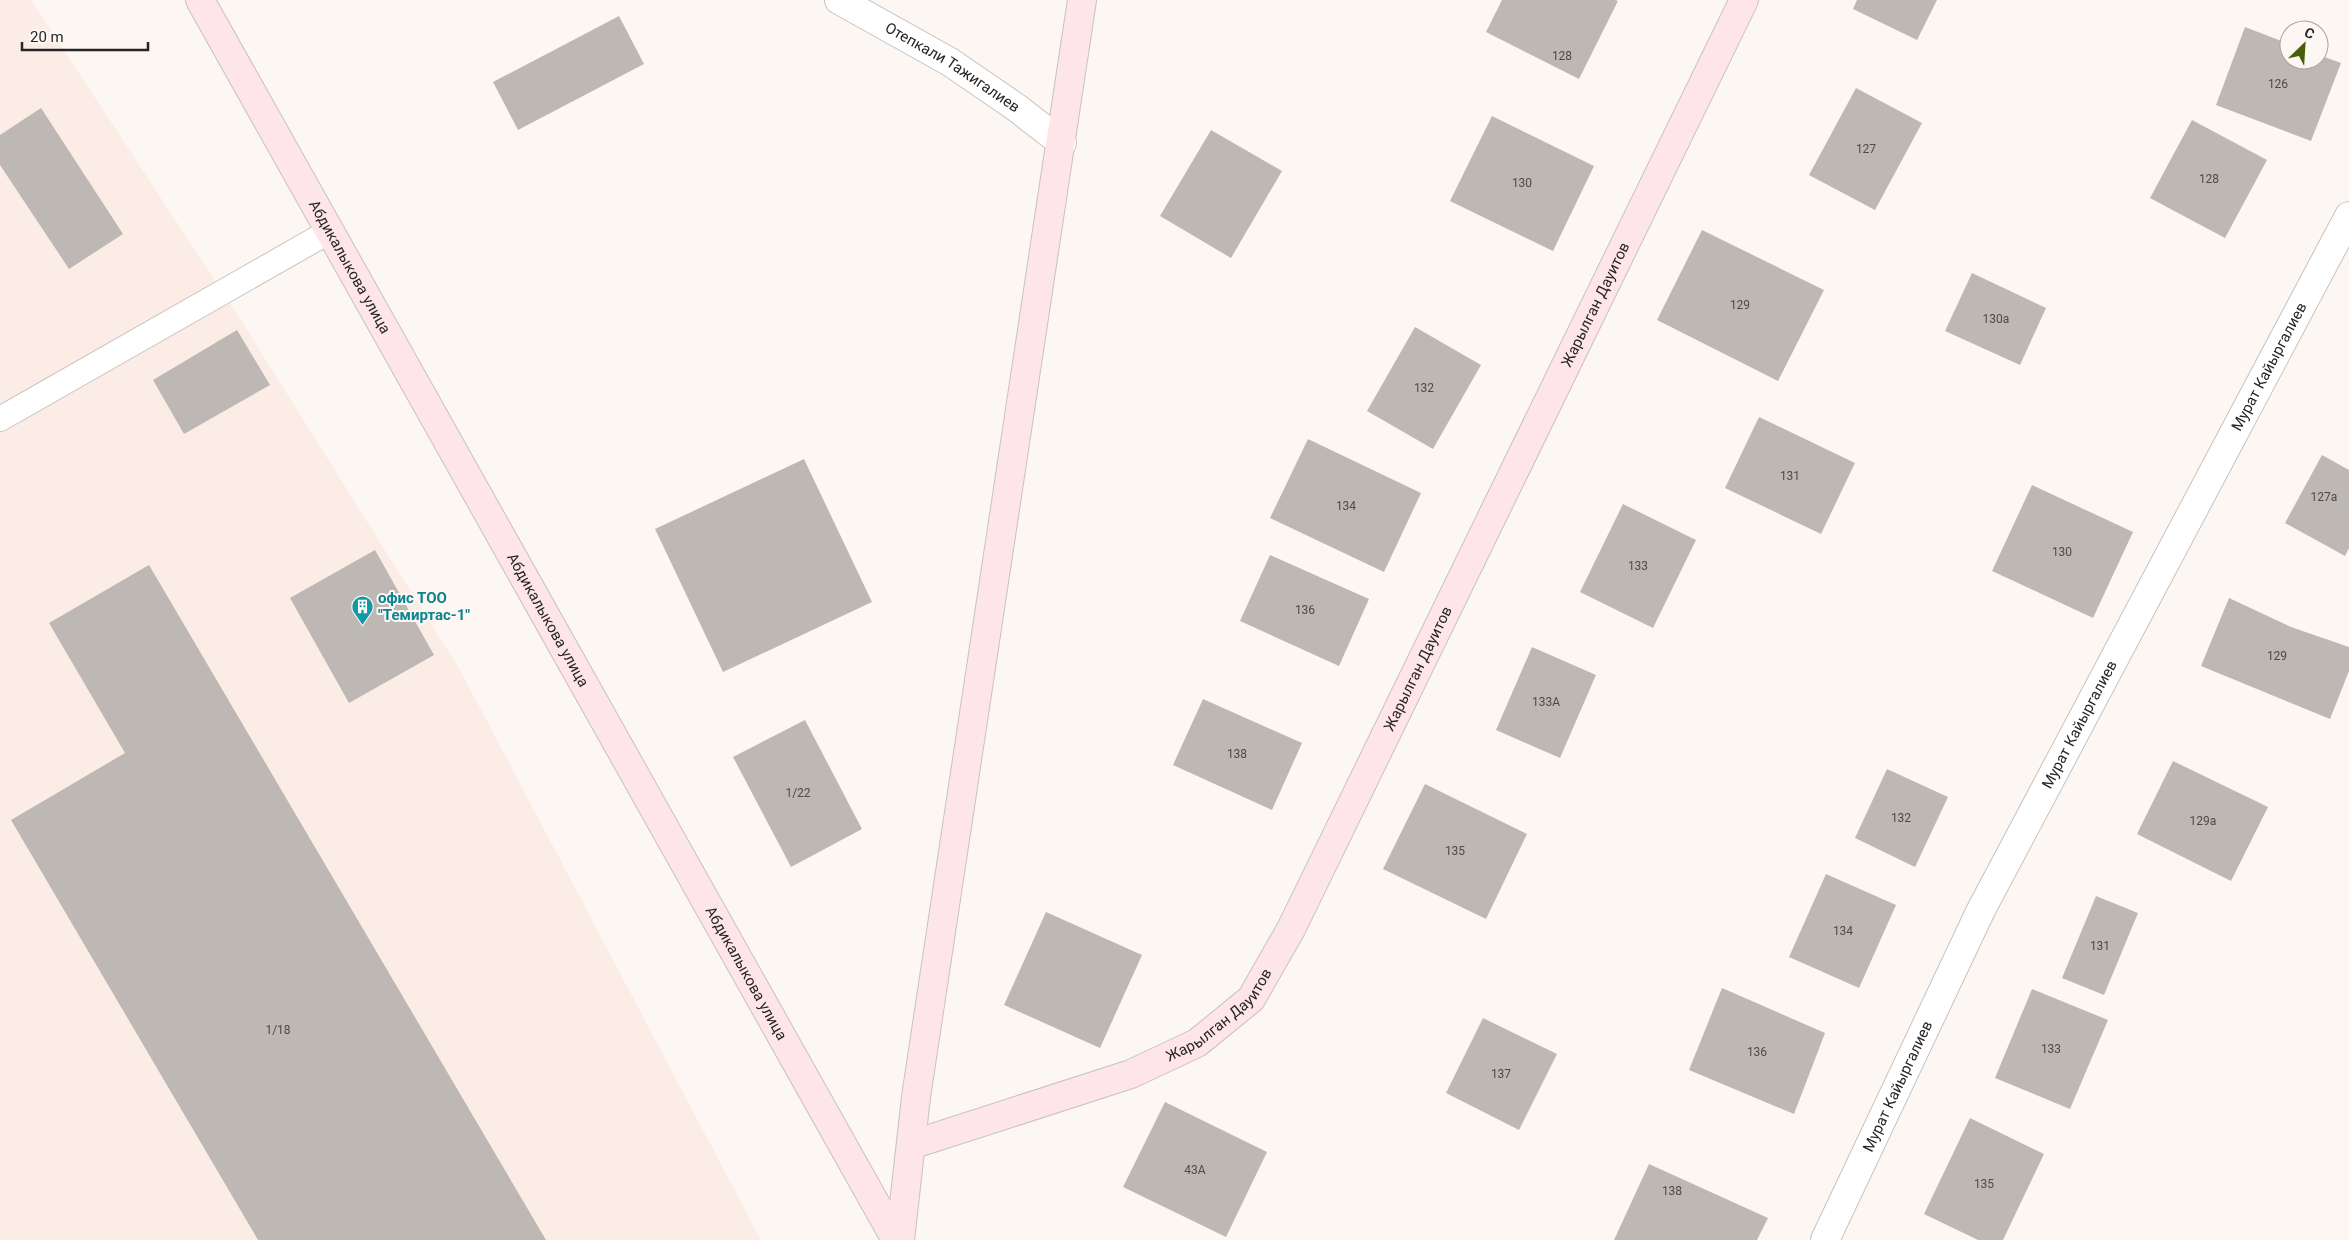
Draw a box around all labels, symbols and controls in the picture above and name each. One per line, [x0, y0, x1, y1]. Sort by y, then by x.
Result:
street label: Отепкали Тажигалиев [882, 19, 1023, 116]
scale bar [22, 20, 149, 52]
north arrow [2279, 20, 2329, 70]
text: С [2302, 24, 2317, 42]
text: 20 m [30, 28, 64, 46]
house number: 128 [1552, 49, 1572, 63]
house number: 126 [2268, 77, 2288, 91]
house number: 127 [1856, 142, 1876, 156]
house number: 128 [2199, 172, 2219, 186]
house number: 130 [1512, 176, 1532, 190]
street label: Абдикалыкова улица [305, 197, 394, 337]
street label: Жарылган Дауитов [1557, 239, 1633, 370]
house number: 129 [1730, 298, 1750, 312]
street label: Мурат Кайыргалиев [2228, 299, 2310, 434]
house number: 130а [1983, 312, 2009, 326]
house number: 132 [1414, 381, 1434, 395]
house number: 131 [1780, 469, 1800, 483]
house number: 127а [2311, 490, 2337, 504]
house number: 134 [1336, 499, 1356, 513]
house number: 130 [2052, 545, 2072, 559]
street label: Абдикалыкова улица [503, 550, 593, 690]
house number: 133 [1628, 559, 1648, 573]
place label: офис ТОО "Темиртас-1" [378, 589, 470, 624]
building icon: офис ТОО "Темиртас-1" [350, 595, 374, 626]
house number: 136 [1295, 603, 1315, 617]
street label: Жарылган Дауитов [1380, 603, 1456, 734]
house number: 129 [2267, 649, 2287, 663]
street label: Мурат Кайыргалиев [2038, 657, 2121, 792]
house number: 133А [1532, 695, 1560, 709]
house number: 138 [1227, 747, 1247, 761]
house number: 1/22 [785, 786, 811, 800]
house number: 132 [1891, 811, 1911, 825]
house number: 129а [2190, 814, 2216, 828]
house number: 135 [1445, 844, 1465, 858]
street label: Абдикалыкова улица [702, 903, 791, 1043]
house number: 134 [1833, 924, 1853, 938]
house number: 131 [2090, 939, 2110, 953]
street label: Жарылган Дауитов [1163, 965, 1275, 1065]
street label: Мурат Кайыргалиев [1859, 1018, 1936, 1155]
house number: 1/18 [265, 1023, 291, 1037]
house number: 133 [2041, 1042, 2061, 1056]
house number: 136 [1747, 1045, 1767, 1059]
house number: 137 [1491, 1067, 1511, 1081]
house number: 43А [1184, 1163, 1206, 1177]
house number: 135 [1974, 1177, 1994, 1191]
house number: 138 [1662, 1184, 1682, 1198]

